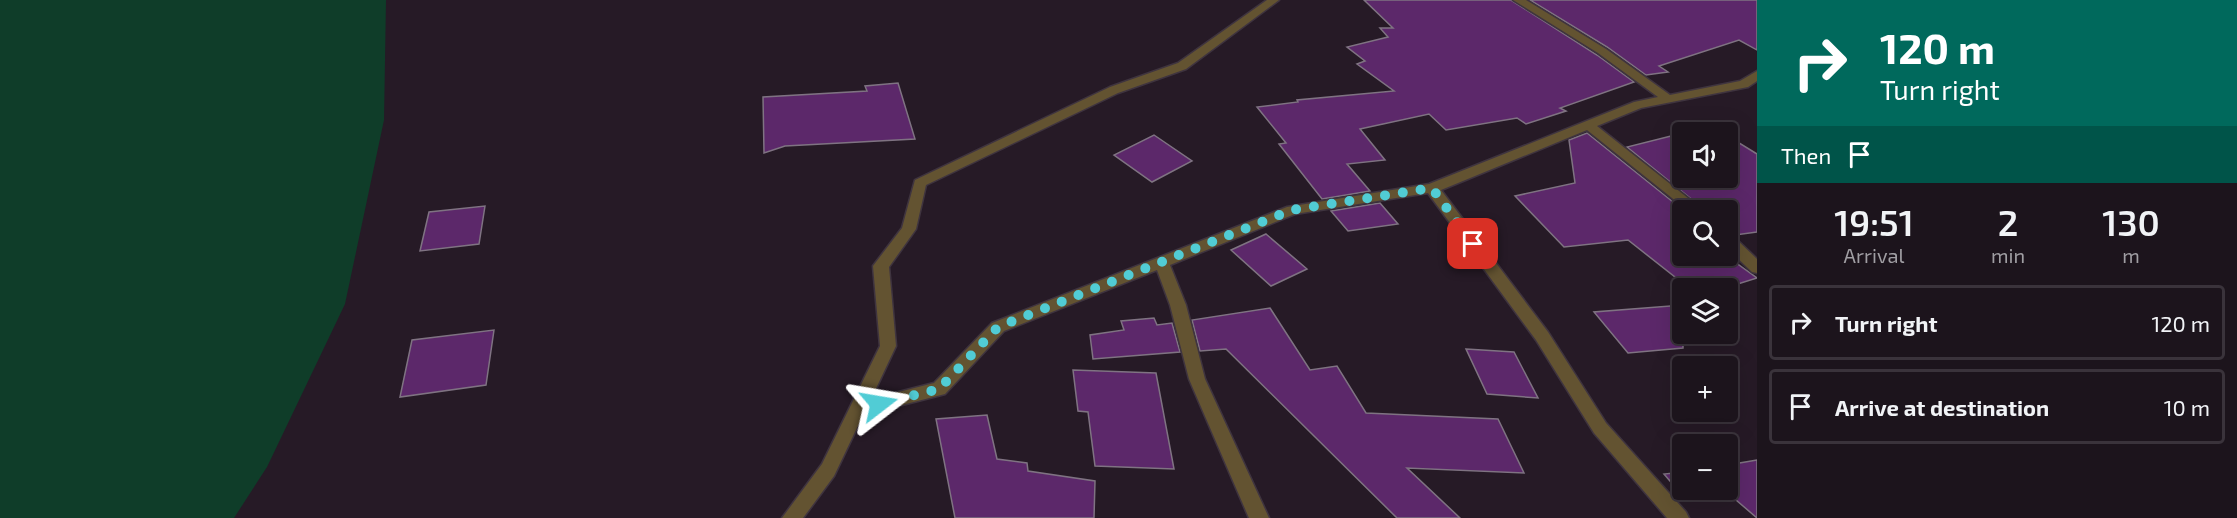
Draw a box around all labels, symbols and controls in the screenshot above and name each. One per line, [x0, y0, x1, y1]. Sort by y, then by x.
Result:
text: 120 m [1880, 22, 1995, 72]
icon: right [1781, 24, 1859, 102]
text: Turn right [1880, 73, 2000, 105]
map controls [1672, 122, 1738, 500]
button: sound [1672, 122, 1738, 188]
icon: arrive [1843, 138, 1876, 171]
text: Then [1781, 142, 1831, 168]
button: search [1672, 200, 1738, 266]
text: 19:51 [1834, 200, 1914, 243]
text: 2 [1998, 200, 2018, 243]
text: 130 [2102, 200, 2160, 243]
pin [1447, 218, 1498, 269]
icon: arrive [1456, 227, 1489, 260]
text: Arrival [1844, 243, 1904, 267]
text: min [1991, 243, 2025, 267]
text: m [2122, 243, 2140, 267]
button: layers [1672, 278, 1738, 344]
icon: right [1784, 306, 1817, 339]
text: Turn right [1835, 310, 1937, 336]
text: 120 m [2151, 310, 2210, 336]
button: + [1672, 356, 1738, 422]
position arrow [847, 372, 911, 436]
icon: arrive [1784, 390, 1817, 423]
text: Arrive at destination [1835, 394, 2049, 420]
text: 10 m [2164, 394, 2210, 420]
button: − [1672, 434, 1738, 500]

